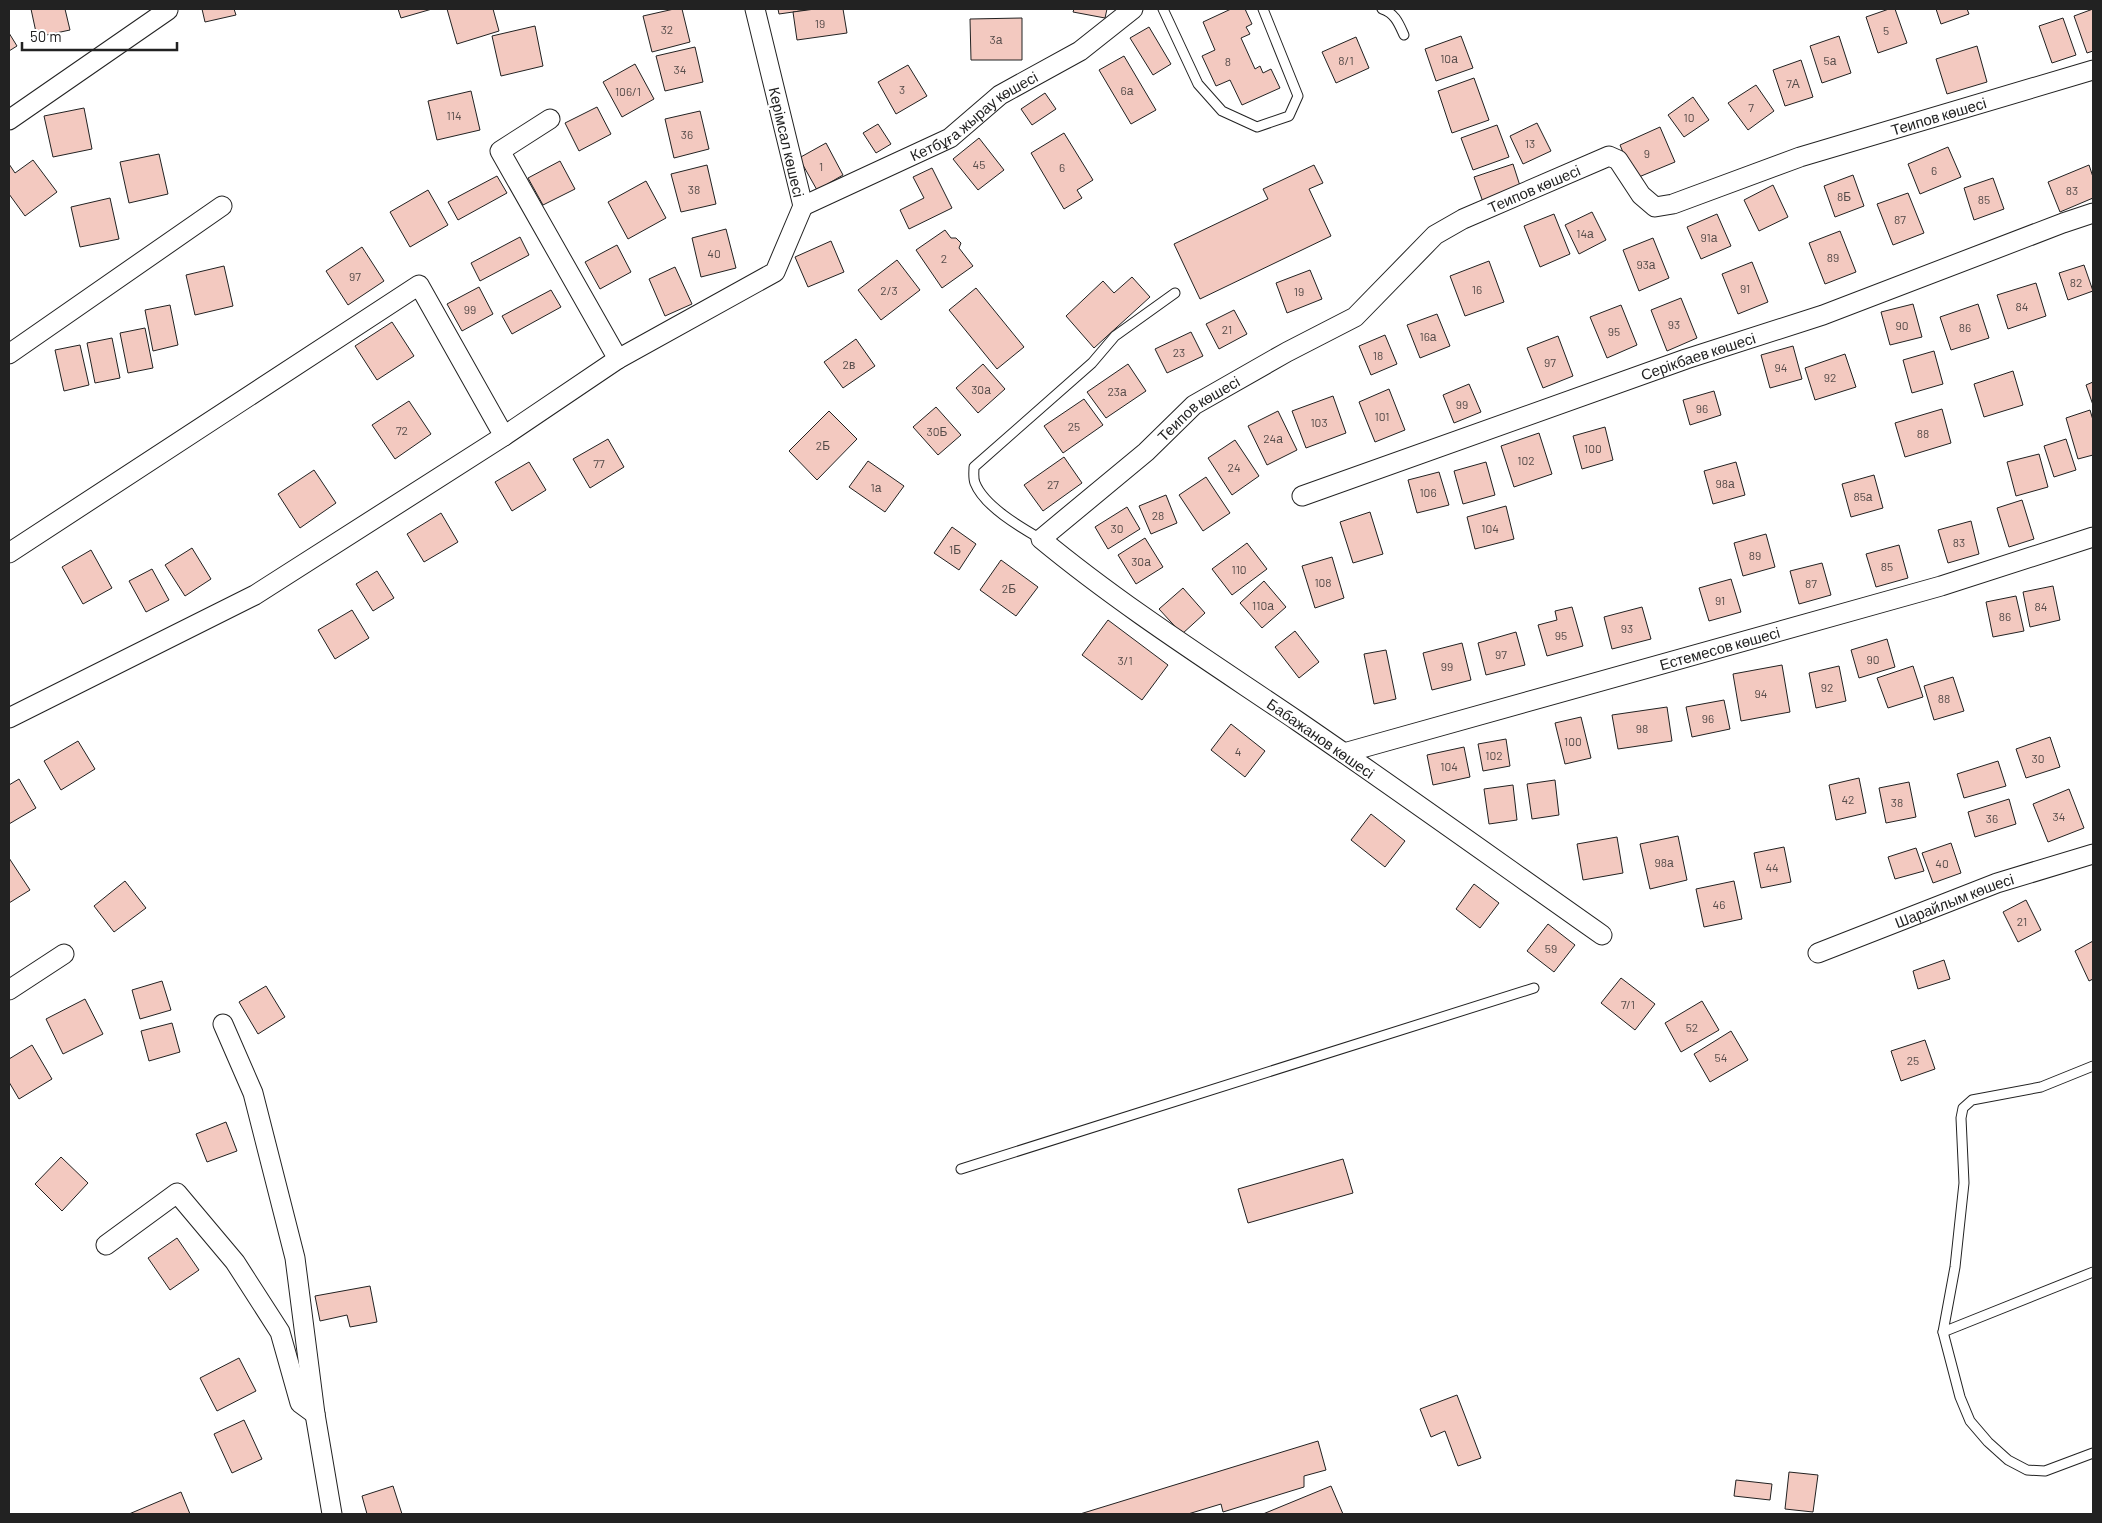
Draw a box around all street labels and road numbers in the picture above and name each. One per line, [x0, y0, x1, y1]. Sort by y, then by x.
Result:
street label: Кетбұға жырау көшесі [907, 67, 1041, 164]
street label: Керімсал көшесі [766, 85, 808, 199]
street label: Теипов көшесі [1889, 93, 1988, 139]
street label: Теипов көшесі [1485, 161, 1583, 216]
street label: Серікбаев көшесі [1638, 328, 1758, 383]
street label: Теипов көшесі [1154, 372, 1243, 445]
street label: Естемесов көшесі [1657, 623, 1782, 673]
street label: Бабажанов көшесі [1264, 694, 1378, 782]
street label: Шарайлым көшесі [1892, 869, 2016, 931]

